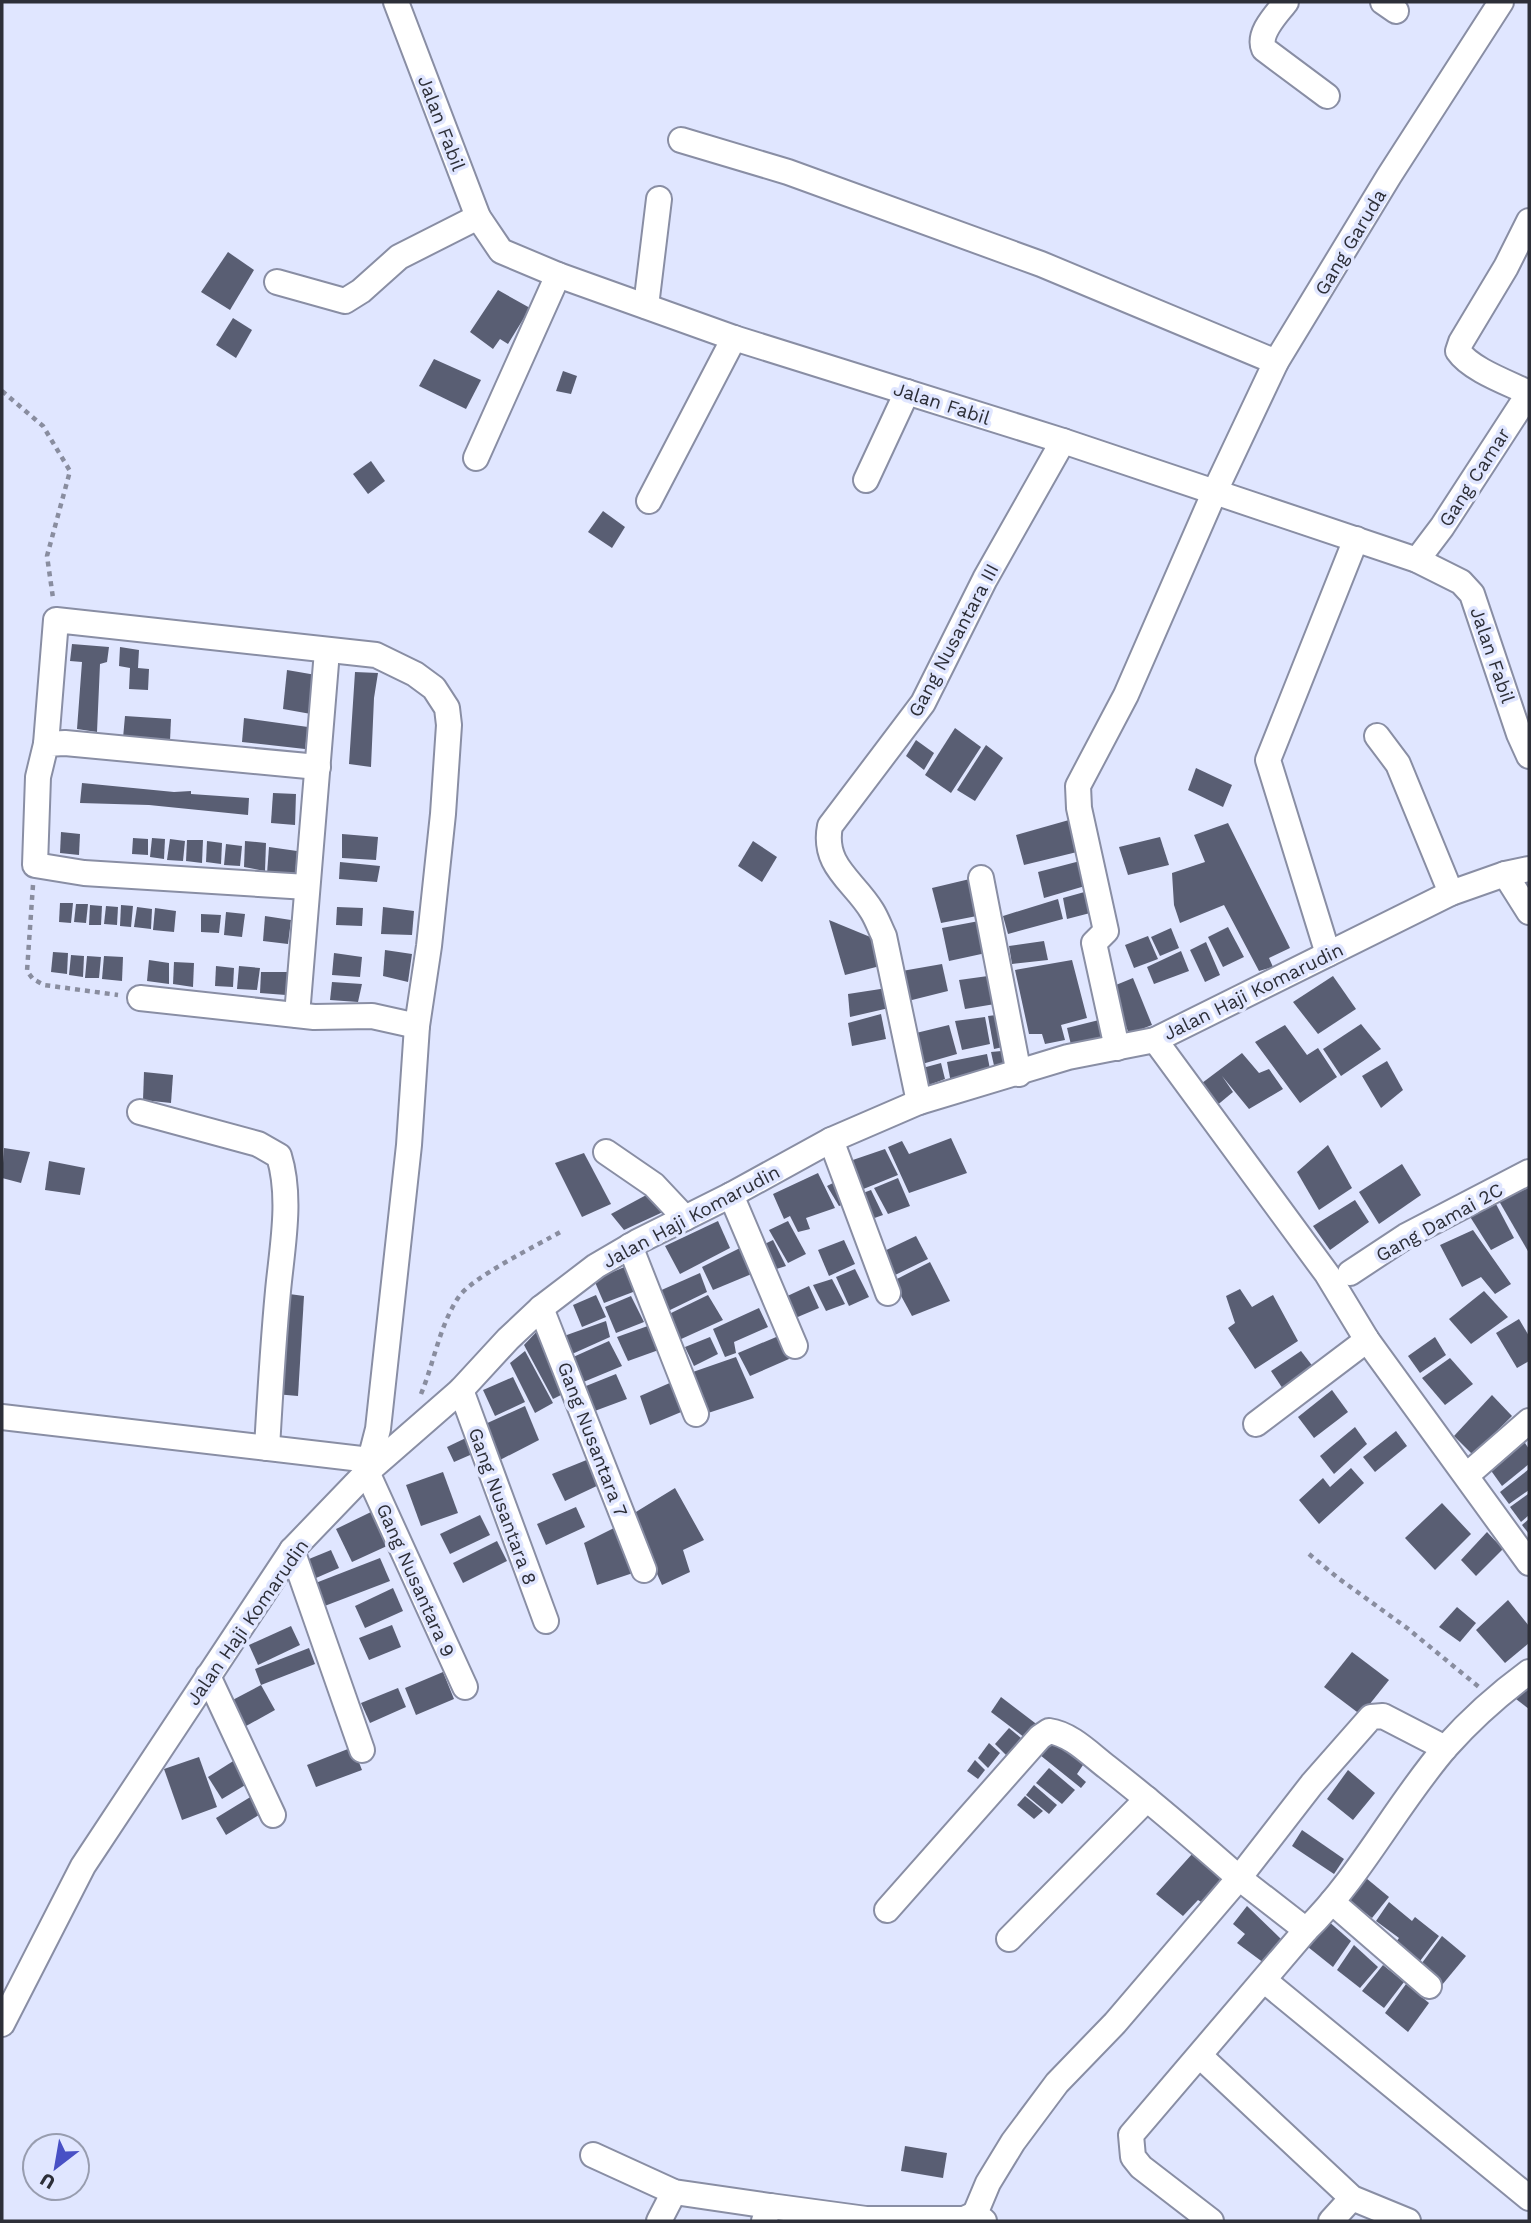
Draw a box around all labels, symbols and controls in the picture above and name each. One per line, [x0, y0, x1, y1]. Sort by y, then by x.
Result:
street label: Jalan Fabil [413, 72, 470, 174]
street label: Gang Garuda [1310, 185, 1391, 299]
street label: Jalan Fabil [891, 377, 993, 430]
street label: Gang Camar [1434, 423, 1515, 531]
street label: Gang Nusantara III [903, 560, 1004, 721]
street label: Jalan Fabil [1465, 604, 1520, 706]
street label: Jalan Haji Komarudin [1160, 938, 1347, 1045]
street label: Jalan Haji Komarudin [599, 1160, 784, 1273]
street label: Gang Damai 2C [1372, 1178, 1507, 1267]
street label: Gang Nusantara 7 [552, 1359, 633, 1520]
street label: Gang Nusantara 8 [463, 1424, 542, 1588]
street label: Gang Nusantara 9 [371, 1500, 460, 1660]
street label: Jalan Haji Komarudin [181, 1535, 313, 1710]
north arrow [21, 2132, 91, 2202]
text: U [36, 2168, 59, 2194]

